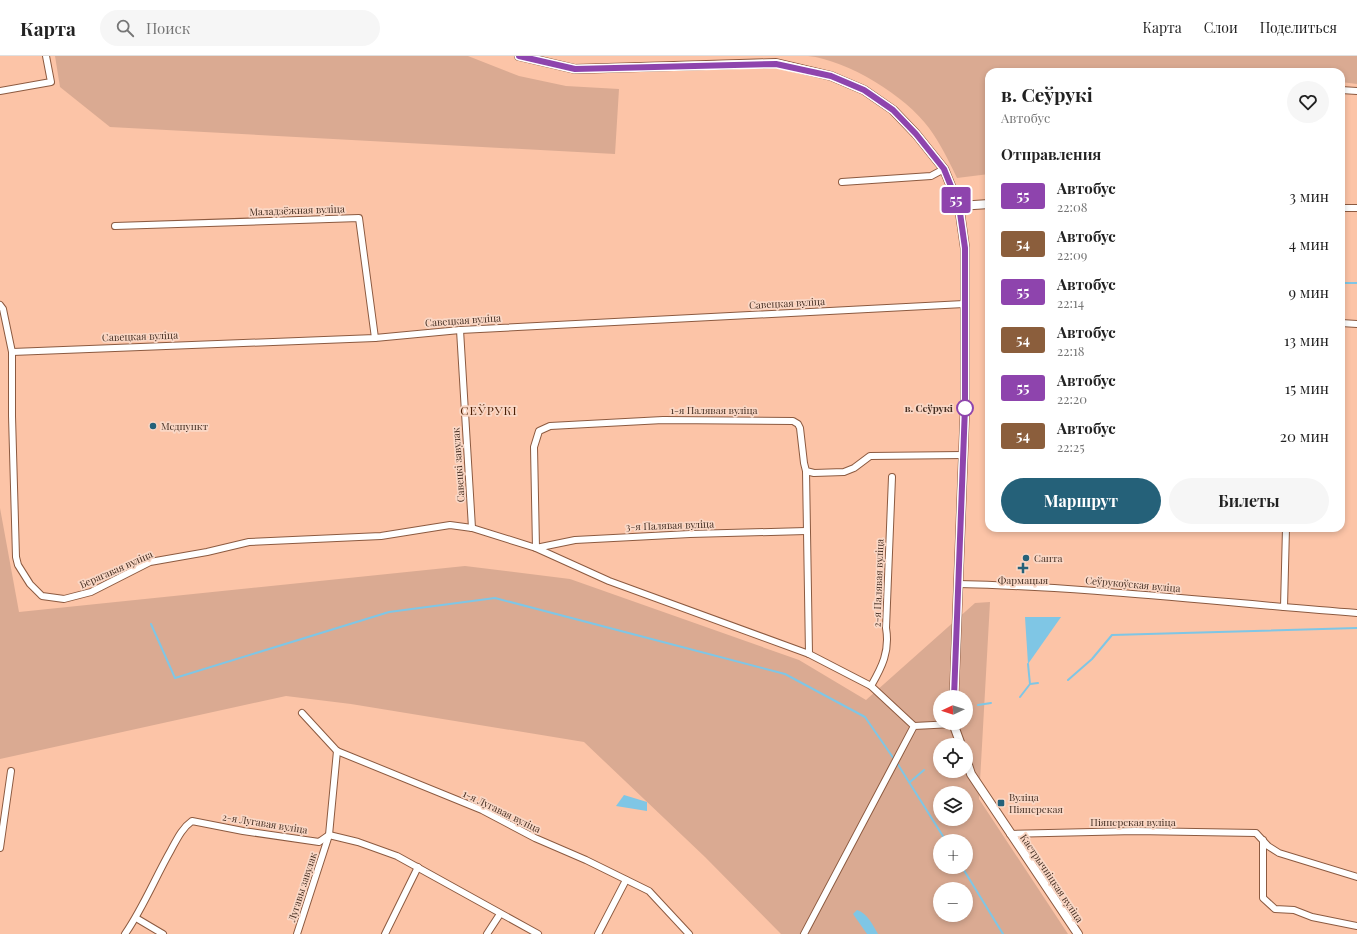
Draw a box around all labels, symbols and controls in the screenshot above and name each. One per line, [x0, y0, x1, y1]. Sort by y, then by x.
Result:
search box [100, 10, 380, 46]
text: Карта [20, 15, 76, 41]
icon: search [114, 17, 136, 39]
text: Поиск [146, 18, 190, 38]
text: Карта [1142, 18, 1182, 37]
text: Слои [1204, 18, 1238, 37]
text: Поделиться [1260, 18, 1337, 37]
text: в. Сеўрукі [1001, 81, 1093, 107]
button: heart [1287, 81, 1329, 123]
text: Автобус [1001, 109, 1050, 126]
text: Отправления [1001, 144, 1101, 164]
text: Автобус [1057, 178, 1116, 198]
text: 55 [1017, 186, 1029, 205]
text: 3 мин [1289, 186, 1329, 206]
line badge: 55 [938, 187, 974, 213]
text: 55 [950, 190, 962, 209]
text: 22:08 [1057, 198, 1087, 215]
street label: Маладзёжная вуліца [249, 201, 345, 219]
text: Автобус [1057, 226, 1116, 246]
text: 54 [1016, 234, 1030, 253]
text: 4 мин [1289, 234, 1329, 254]
text: 22:09 [1057, 246, 1087, 263]
text: Автобус [1057, 274, 1116, 294]
text: 55 [1017, 282, 1029, 301]
text: 9 мин [1288, 282, 1329, 302]
street label: Савецкая вуліца [749, 294, 825, 312]
text: 22:14 [1057, 294, 1084, 311]
street label: Савецкая вуліца [425, 310, 501, 330]
text: Автобус [1057, 322, 1116, 342]
street label: Савецкая вуліца [102, 328, 178, 344]
text: 54 [1016, 330, 1030, 349]
text: 13 мин [1284, 330, 1329, 350]
text: 22:18 [1057, 342, 1084, 359]
text: Автобус [1057, 370, 1116, 390]
text: 55 [1017, 378, 1029, 397]
text: 15 мин [1285, 378, 1329, 398]
text: 22:20 [1057, 390, 1087, 407]
marker: в. Сеўрукі [956, 399, 974, 417]
place label: в. Сеўрукі [905, 401, 953, 415]
district label: СЕЎРУКІ [460, 402, 518, 418]
street label: 1-я Палявая вуліца [670, 403, 758, 417]
text: Автобус [1057, 418, 1116, 438]
place label: Медпункт [161, 419, 208, 433]
marker: Медпункт [148, 421, 158, 431]
text: 54 [1016, 426, 1030, 445]
text: 20 мин [1280, 426, 1329, 446]
street label: Савецкі завулак [448, 427, 468, 503]
text: 22:25 [1057, 438, 1085, 455]
button: Маршрут [1001, 478, 1161, 524]
button: Билеты [1169, 478, 1329, 524]
street label: 3-я Палявая вуліца [626, 516, 714, 534]
street label: 2-я Палявая вуліца [869, 539, 887, 627]
street label: Берагавая вуліца [77, 547, 155, 591]
place label: Санта [1034, 551, 1063, 565]
marker: Санта [1021, 553, 1031, 563]
marker: Фармацыя [1018, 563, 1028, 573]
place label: Фармацыя [998, 573, 1049, 587]
street label: Сеўрукоўская вуліца [1085, 573, 1181, 595]
north arrow [933, 690, 973, 730]
map controls [933, 690, 973, 922]
button: locate [933, 738, 973, 778]
street label: 1-я Лугавая вуліца [461, 786, 543, 836]
button: layers [933, 786, 973, 826]
place label: Вуліца Піянерская [1009, 790, 1063, 816]
marker: Вуліца Піянерская [996, 798, 1006, 808]
street label: 2-я Лугавая вуліца [221, 809, 309, 837]
street label: Піянерская вуліца [1090, 815, 1176, 829]
street label: Кастрычніцкая вуліца [1017, 831, 1087, 925]
button: + [933, 834, 973, 874]
street label: Лугавы завулак [284, 850, 320, 924]
button: − [933, 882, 973, 922]

